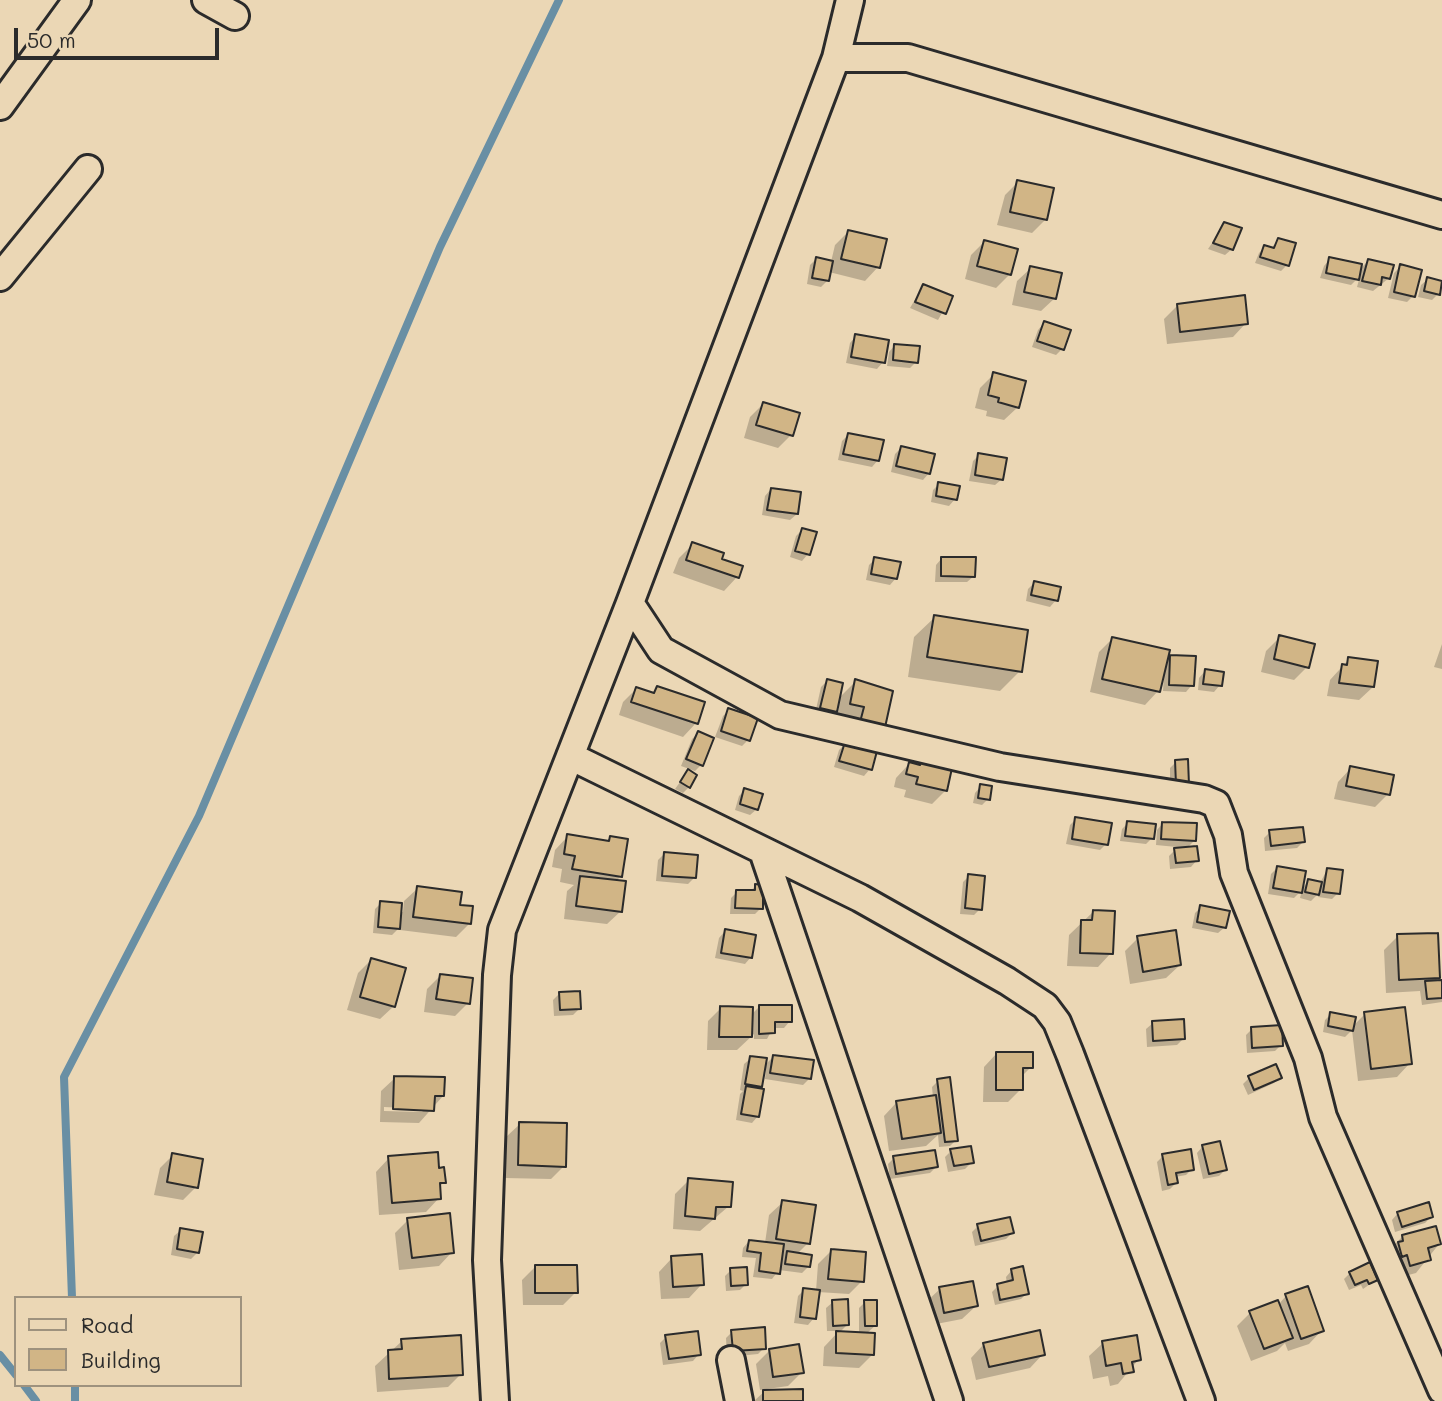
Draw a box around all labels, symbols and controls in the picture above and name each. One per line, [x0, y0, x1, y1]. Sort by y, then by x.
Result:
scale bar [18, 14, 222, 58]
text: 50 m [27, 26, 76, 53]
legend [14, 1296, 242, 1387]
text: Road [81, 1311, 133, 1338]
text: Building [81, 1346, 161, 1373]

